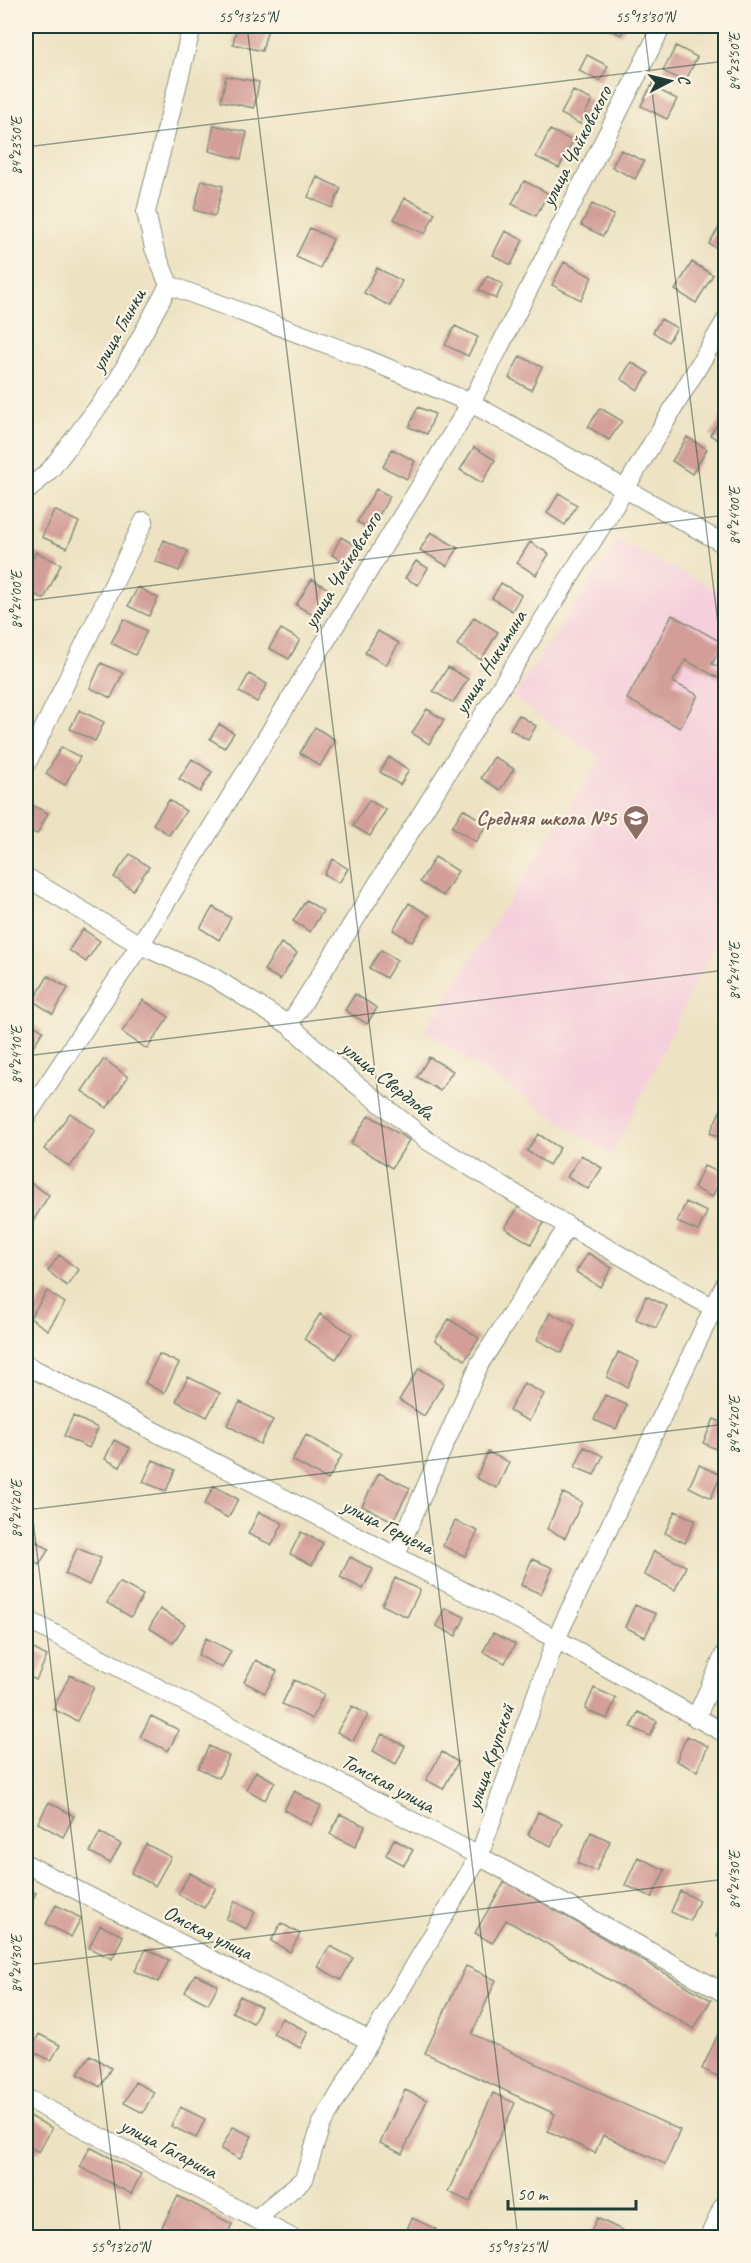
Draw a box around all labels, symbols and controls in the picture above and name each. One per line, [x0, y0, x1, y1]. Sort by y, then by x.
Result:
text: 55°13'25"N [218, 8, 281, 27]
text: 55°13'30"N [615, 8, 678, 27]
text: 84°23'50"E [725, 31, 744, 91]
north arrow [640, 51, 700, 111]
text: С [673, 74, 695, 87]
street label: улица Чайковского [534, 80, 618, 212]
text: 84°23'50"E [7, 115, 26, 175]
street label: улица Глинки [84, 282, 152, 378]
text: 84°24'00"E [725, 485, 744, 545]
street label: улица Чайковского [296, 505, 388, 635]
text: 84°24'00"E [7, 569, 26, 629]
street label: улица Никитина [447, 604, 533, 721]
school or university icon: Средняя школа №5 [621, 803, 651, 841]
place label: Средняя школа №5 [476, 805, 618, 831]
text: 84°24'10"E [725, 940, 744, 1000]
text: 84°24'10"E [7, 1024, 26, 1084]
street label: улица Свердлова [335, 1033, 442, 1127]
text: 84°24'20"E [725, 1394, 744, 1454]
text: 84°24'20"E [7, 1478, 26, 1538]
street label: улица Герцена [336, 1491, 440, 1561]
street label: улица Крупской [459, 1700, 521, 1815]
street label: Томская улица [337, 1748, 441, 1819]
text: 84°24'30"E [725, 1849, 744, 1909]
street label: Омская улица [159, 1899, 258, 1966]
text: 84°24'30"E [7, 1933, 26, 1993]
street label: улица Гагарина [114, 2111, 224, 2185]
scale bar [508, 2173, 636, 2211]
text: 50 m [517, 2183, 550, 2205]
text: 55°13'20"N [90, 2238, 153, 2257]
text: 55°13'25"N [487, 2238, 550, 2257]

